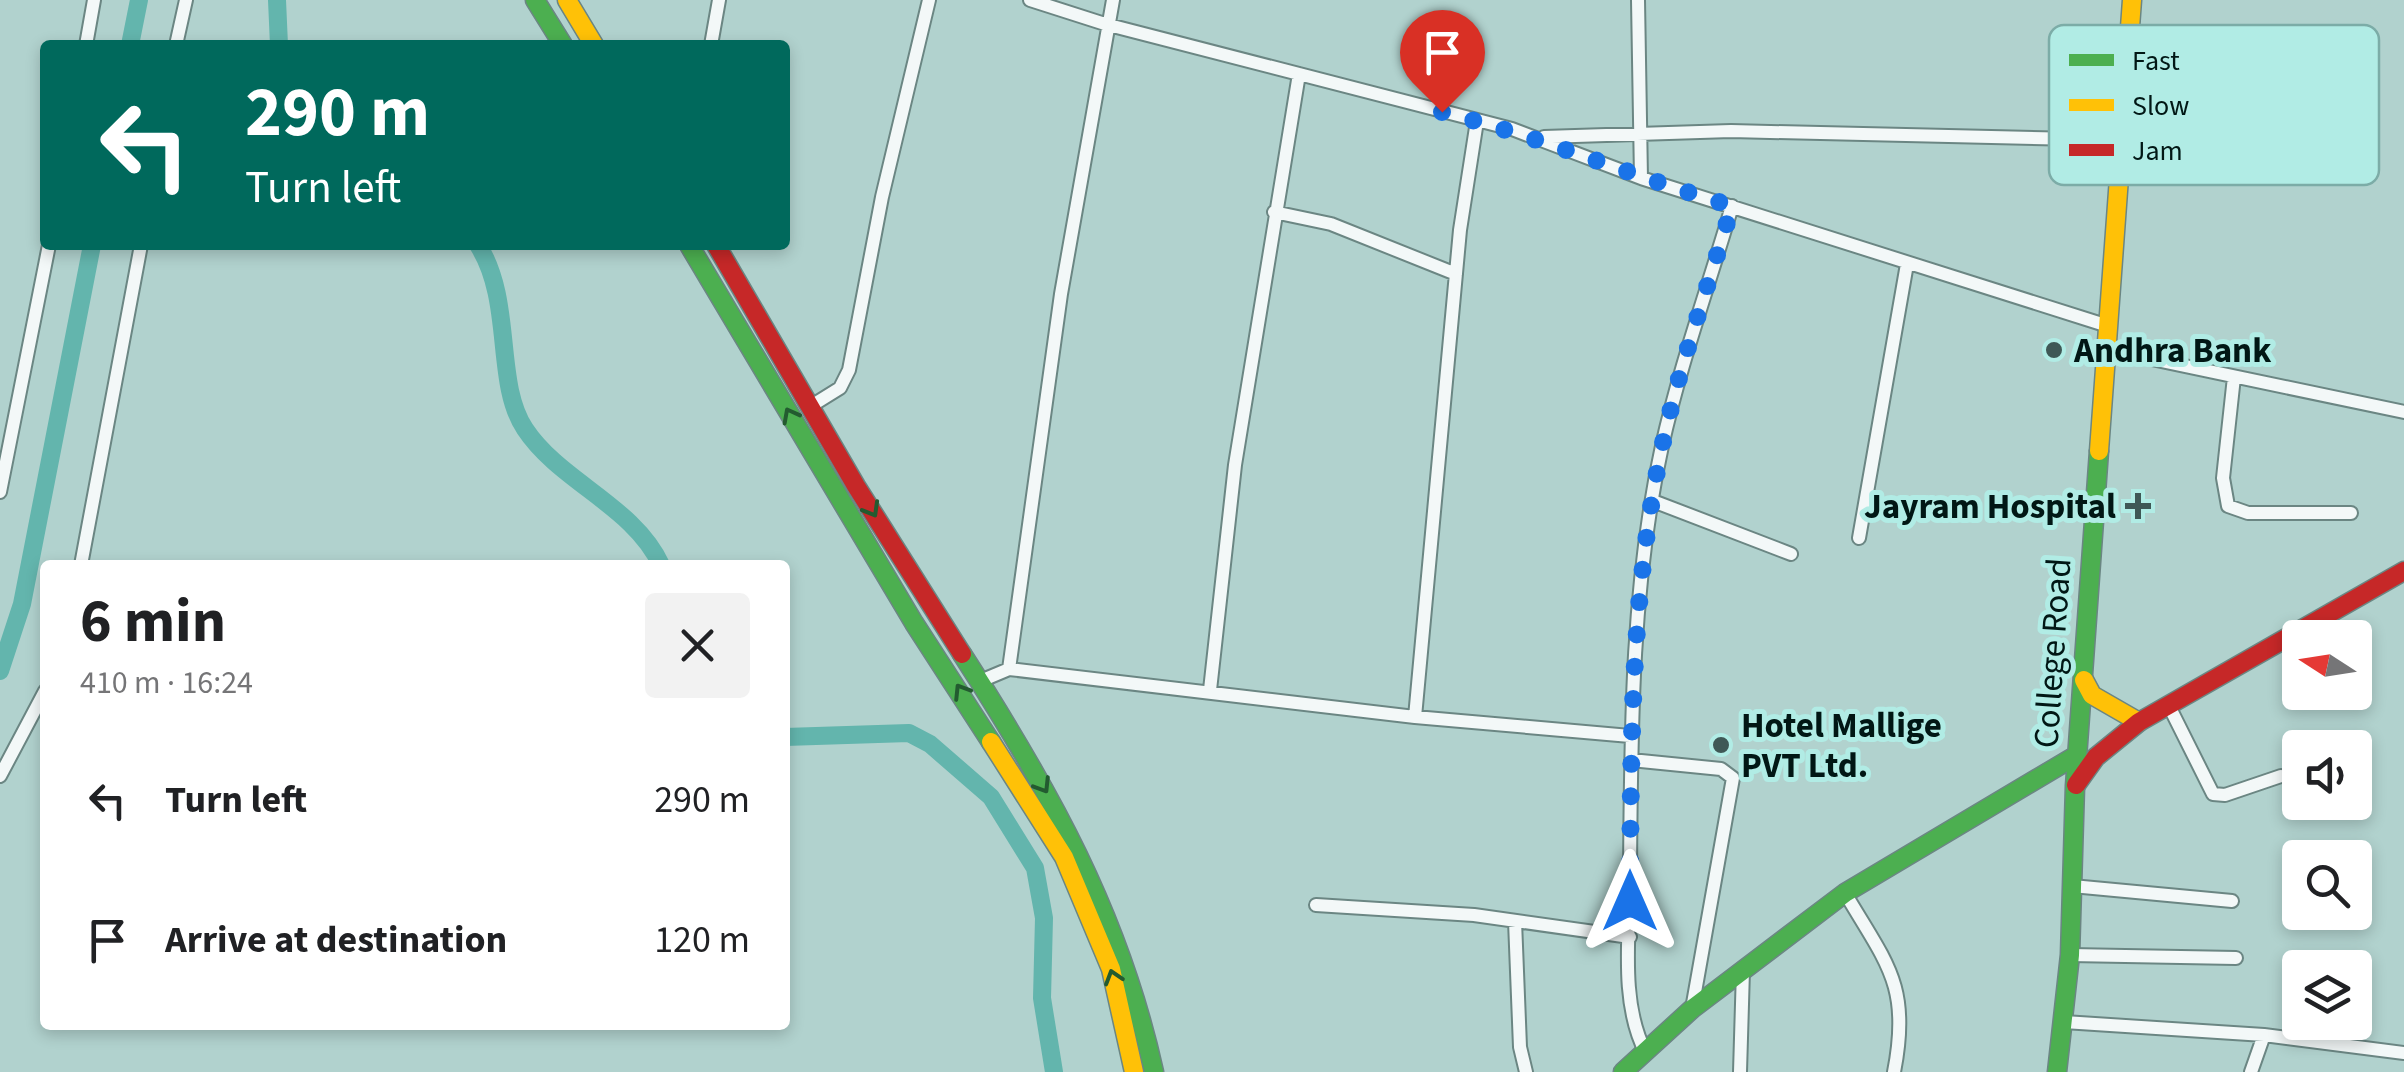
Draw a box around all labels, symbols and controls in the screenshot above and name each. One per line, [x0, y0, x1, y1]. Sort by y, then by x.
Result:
pin [1400, 10, 1485, 113]
icon: arrive [1415, 25, 1470, 80]
legend [2049, 25, 2379, 185]
text: Fast [2132, 41, 2180, 81]
text: 290 m [245, 63, 430, 163]
icon: left [80, 80, 210, 210]
text: Slow [2132, 86, 2189, 126]
text: Jam [2132, 131, 2183, 171]
text: Turn left [245, 156, 401, 220]
place label: Andhra Bank [2073, 326, 2271, 376]
marker: Andhra Bank [2043, 339, 2065, 361]
one-way arrow [783, 407, 802, 426]
place label: Jayram Hospital [1864, 482, 2116, 532]
marker: Jayram Hospital [2125, 493, 2151, 519]
one-way arrow [860, 499, 879, 517]
street label: College Road [2021, 556, 2085, 750]
text: 6 min [80, 580, 226, 665]
button: close [645, 593, 750, 698]
north arrow [2282, 620, 2372, 710]
map controls [2282, 620, 2372, 1040]
text: 410 m · 16:24 [80, 660, 253, 706]
one-way arrow [955, 684, 974, 702]
place label: Hotel Mallige PVT Ltd. [1741, 701, 1942, 791]
button: sound [2282, 730, 2372, 820]
marker: Hotel Mallige PVT Ltd. [1710, 734, 1732, 756]
icon: left [80, 773, 135, 828]
text: Turn left [165, 773, 307, 827]
text: 290 m [654, 773, 750, 827]
one-way arrow [1031, 775, 1050, 793]
button: search [2282, 840, 2372, 930]
position arrow [1578, 849, 1682, 953]
icon: arrive [80, 913, 135, 968]
text: Arrive at destination [165, 913, 507, 967]
text: 120 m [654, 913, 750, 967]
button: layers [2282, 950, 2372, 1040]
one-way arrow [1104, 969, 1125, 986]

